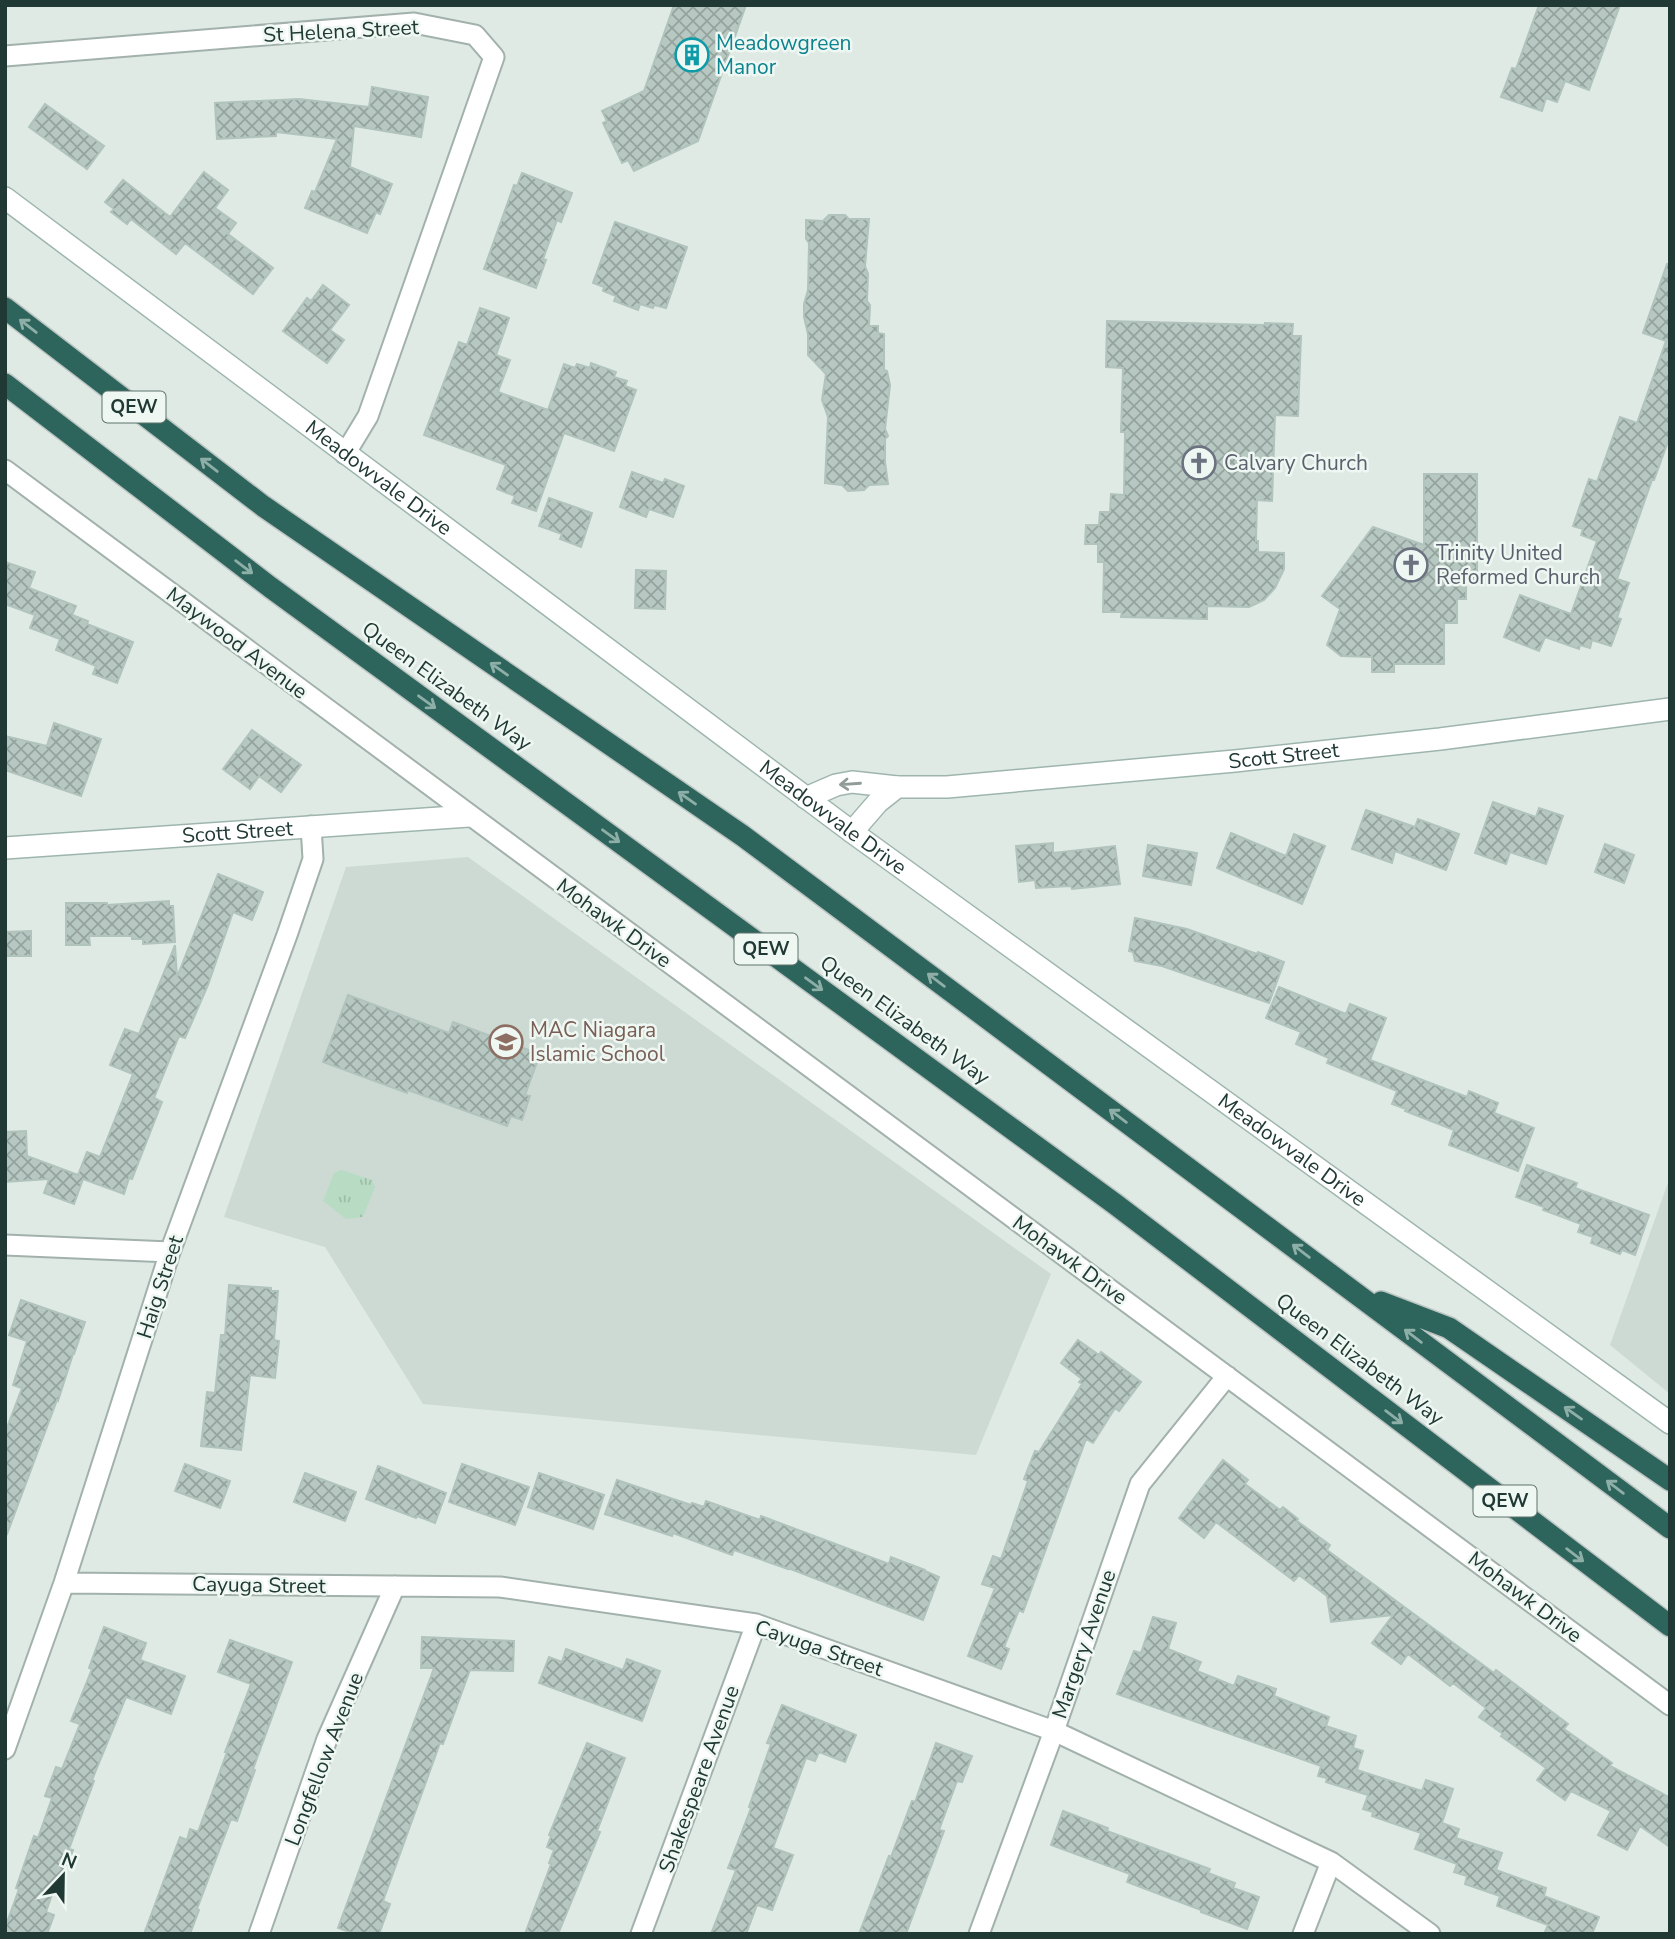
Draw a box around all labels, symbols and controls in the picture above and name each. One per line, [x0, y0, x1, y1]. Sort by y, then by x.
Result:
street label: St Helena Street [262, 13, 420, 49]
place label: Meadowgreen Manor [716, 29, 852, 81]
building icon: Meadowgreen Manor [673, 36, 711, 74]
one-way arrow [20, 319, 38, 334]
road number: QEW [102, 392, 166, 422]
street label: Meadowvale Drive [300, 414, 458, 542]
church icon: Calvary Church [1180, 444, 1218, 482]
place label: Calvary Church [1224, 449, 1368, 477]
one-way arrow [200, 457, 219, 472]
place label: Trinity United Reformed Church [1436, 539, 1601, 591]
church icon: Trinity United Reformed Church [1392, 546, 1430, 584]
one-way arrow [234, 560, 252, 575]
street label: Maywood Avenue [161, 581, 313, 705]
street label: Queen Elizabeth Way [356, 615, 538, 757]
one-way arrow [490, 662, 510, 676]
one-way arrow [417, 695, 436, 709]
street label: Scott Street [1227, 736, 1341, 776]
street label: Meadowvale Drive [754, 754, 912, 881]
one-way arrow [839, 778, 862, 791]
one-way arrow [678, 791, 697, 805]
street label: Scott Street [181, 814, 295, 850]
one-way arrow [601, 829, 620, 843]
street label: Mohawk Drive [551, 872, 677, 974]
road number: QEW [734, 934, 798, 965]
street label: Queen Elizabeth Way [814, 949, 996, 1091]
one-way arrow [927, 972, 945, 987]
one-way arrow [804, 977, 823, 992]
place label: MAC Niagara Islamic School [530, 1016, 666, 1068]
school or university icon: MAC Niagara Islamic School [487, 1023, 525, 1061]
street label: Meadowvale Drive [1212, 1087, 1372, 1213]
one-way arrow [1109, 1108, 1128, 1123]
street label: Mohawk Drive [1007, 1209, 1133, 1311]
street label: Haig Street [130, 1231, 190, 1342]
one-way arrow [1292, 1244, 1310, 1259]
street label: Queen Elizabeth Way [1270, 1287, 1450, 1432]
one-way arrow [1405, 1328, 1423, 1343]
one-way arrow [1564, 1406, 1583, 1420]
one-way arrow [1385, 1409, 1403, 1424]
one-way arrow [1606, 1479, 1625, 1494]
road number: QEW [1474, 1485, 1536, 1516]
street label: Mohawk Drive [1462, 1545, 1588, 1649]
one-way arrow [1566, 1547, 1584, 1562]
street label: Margery Avenue [1045, 1566, 1123, 1722]
street label: Cayuga Street [192, 1570, 327, 1600]
street label: Cayuga Street [751, 1613, 887, 1683]
street label: Longfellow Avenue [278, 1668, 370, 1850]
street label: Shakespeare Avenue [652, 1681, 746, 1877]
north arrow [28, 1841, 98, 1911]
text: N [58, 1846, 80, 1876]

